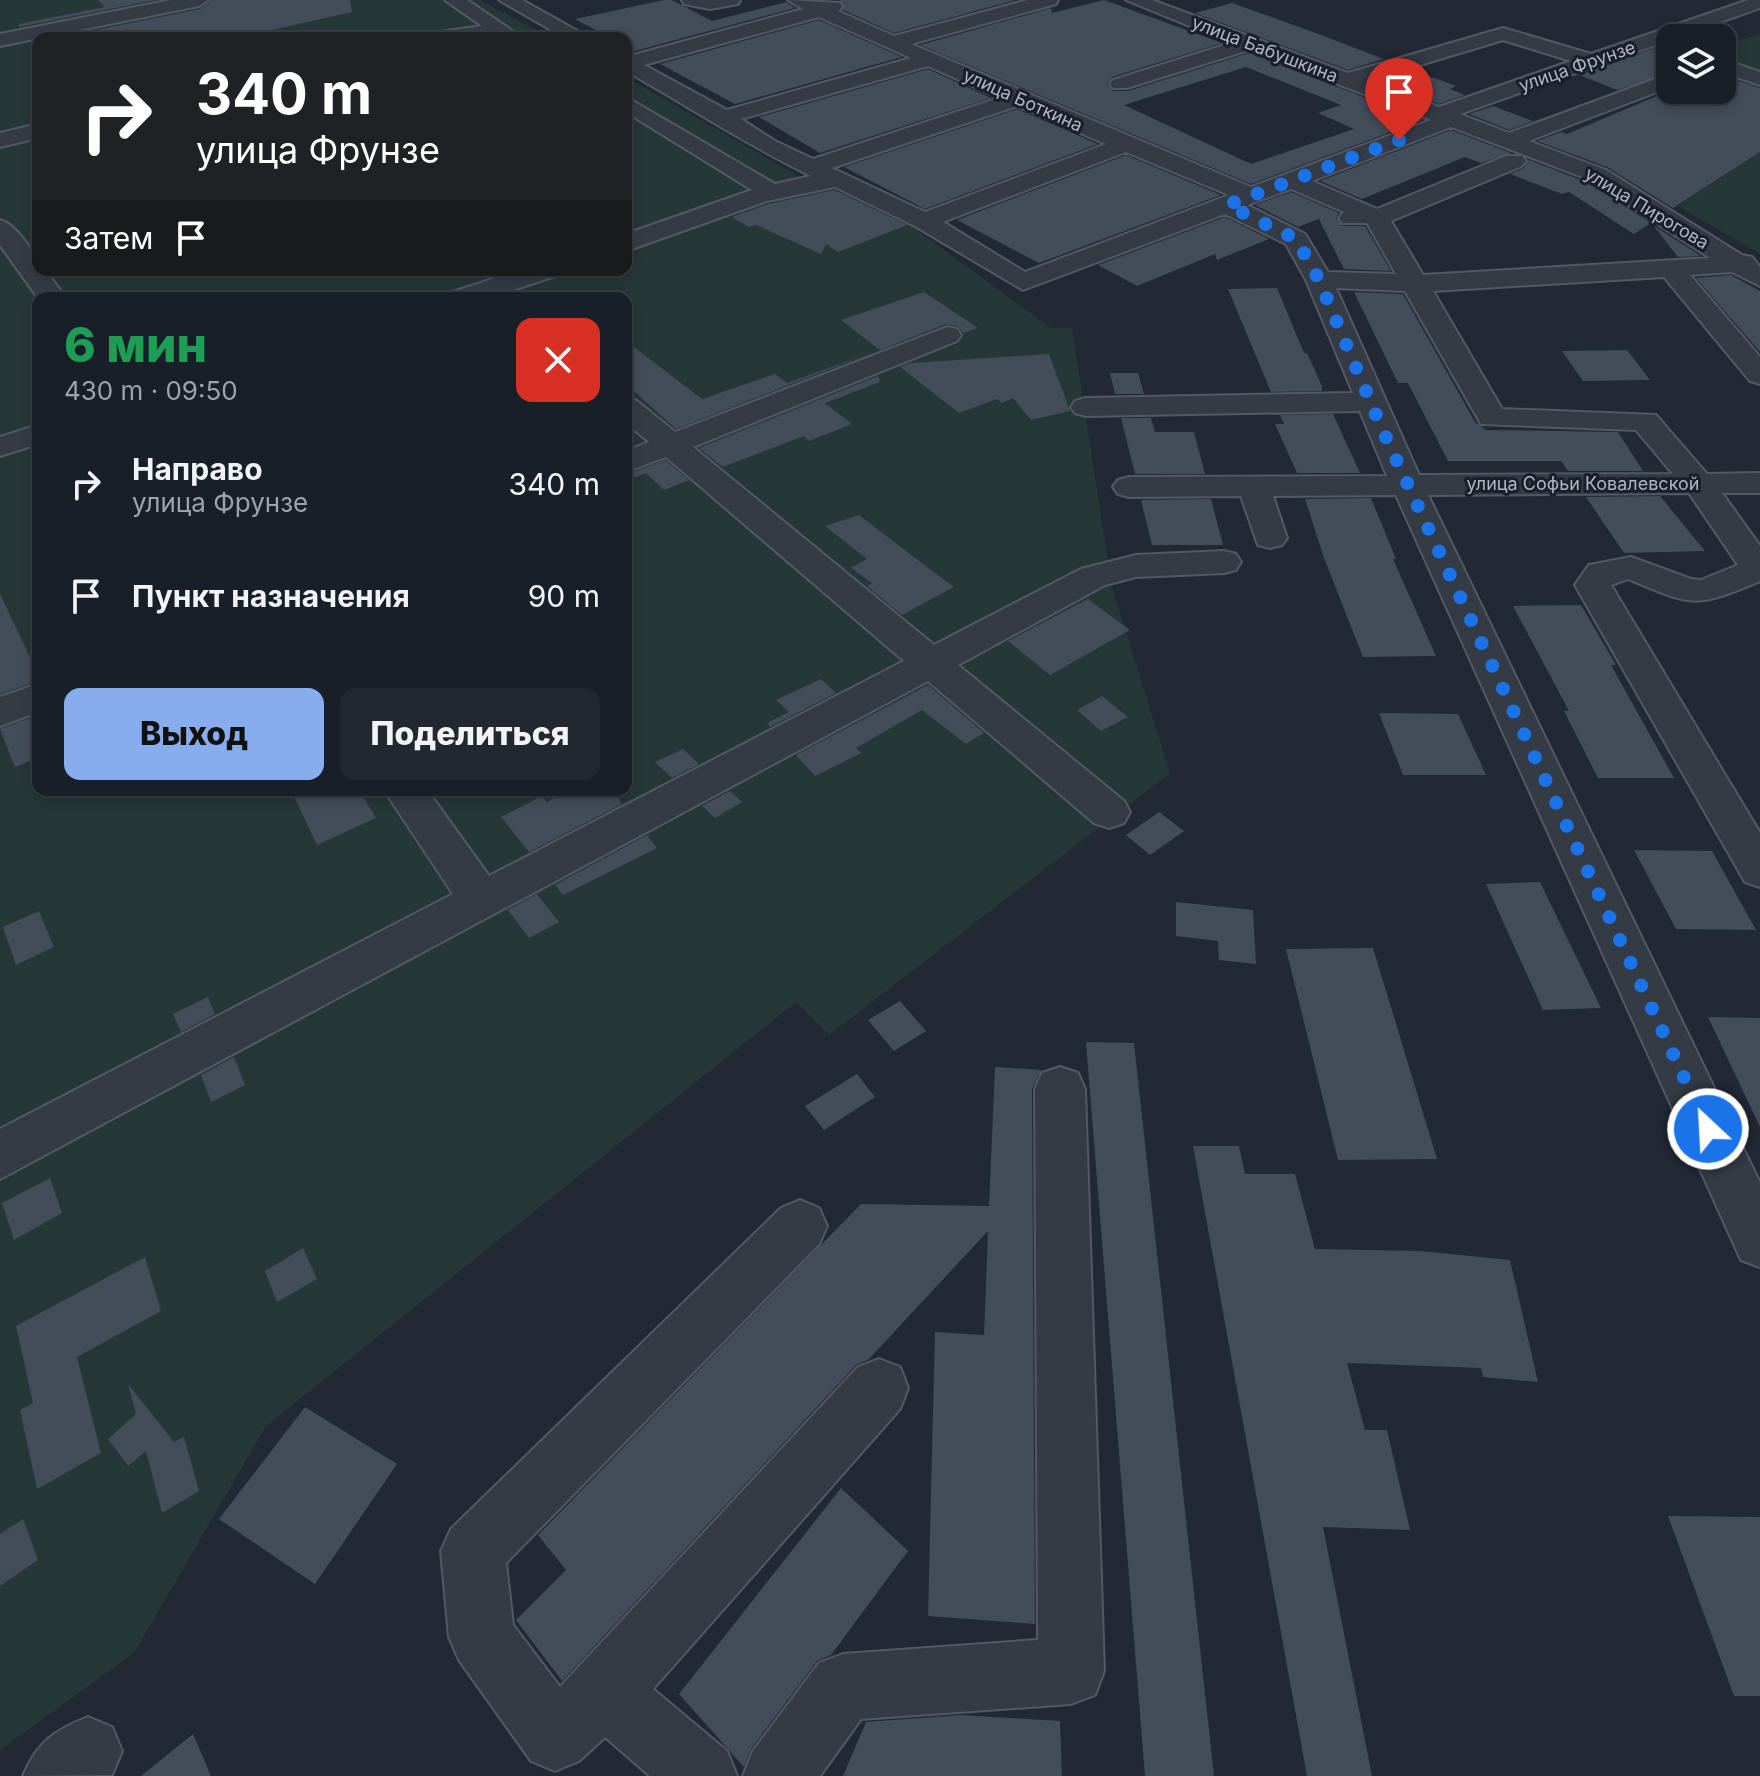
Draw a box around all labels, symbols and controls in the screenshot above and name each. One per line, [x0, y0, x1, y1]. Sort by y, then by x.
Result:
street label: улица Бабушкина [1189, 11, 1341, 87]
map controls [1656, 24, 1736, 104]
button: layers [1656, 24, 1736, 104]
street label: улица Фрунзе [1516, 36, 1638, 96]
pin [1365, 58, 1433, 140]
text: 340 m [196, 60, 372, 128]
icon: right [64, 64, 168, 168]
street label: улица Боткина [960, 64, 1086, 136]
icon: arrive [1377, 70, 1421, 114]
text: улица Фрунзе [196, 128, 440, 172]
street label: улица Пирогова [1581, 163, 1713, 253]
icon: arrive [169, 216, 213, 260]
text: Затем [64, 220, 153, 256]
text: 6 мин [64, 315, 207, 374]
button: close [516, 318, 600, 402]
text: 430 m · 09:50 [64, 375, 238, 406]
text: Направо [132, 451, 263, 487]
icon: right [64, 462, 108, 506]
text: 340 m [508, 466, 600, 502]
street label: улица Софьи Ковалевской [1467, 473, 1699, 494]
text: улица Фрунзе [132, 487, 308, 518]
icon: arrive [64, 574, 108, 618]
text: Пункт назначения [132, 578, 410, 614]
text: 90 m [528, 578, 600, 614]
button: Выход [64, 688, 324, 780]
button: Поделиться [340, 688, 600, 780]
position arrow [1666, 1087, 1750, 1171]

